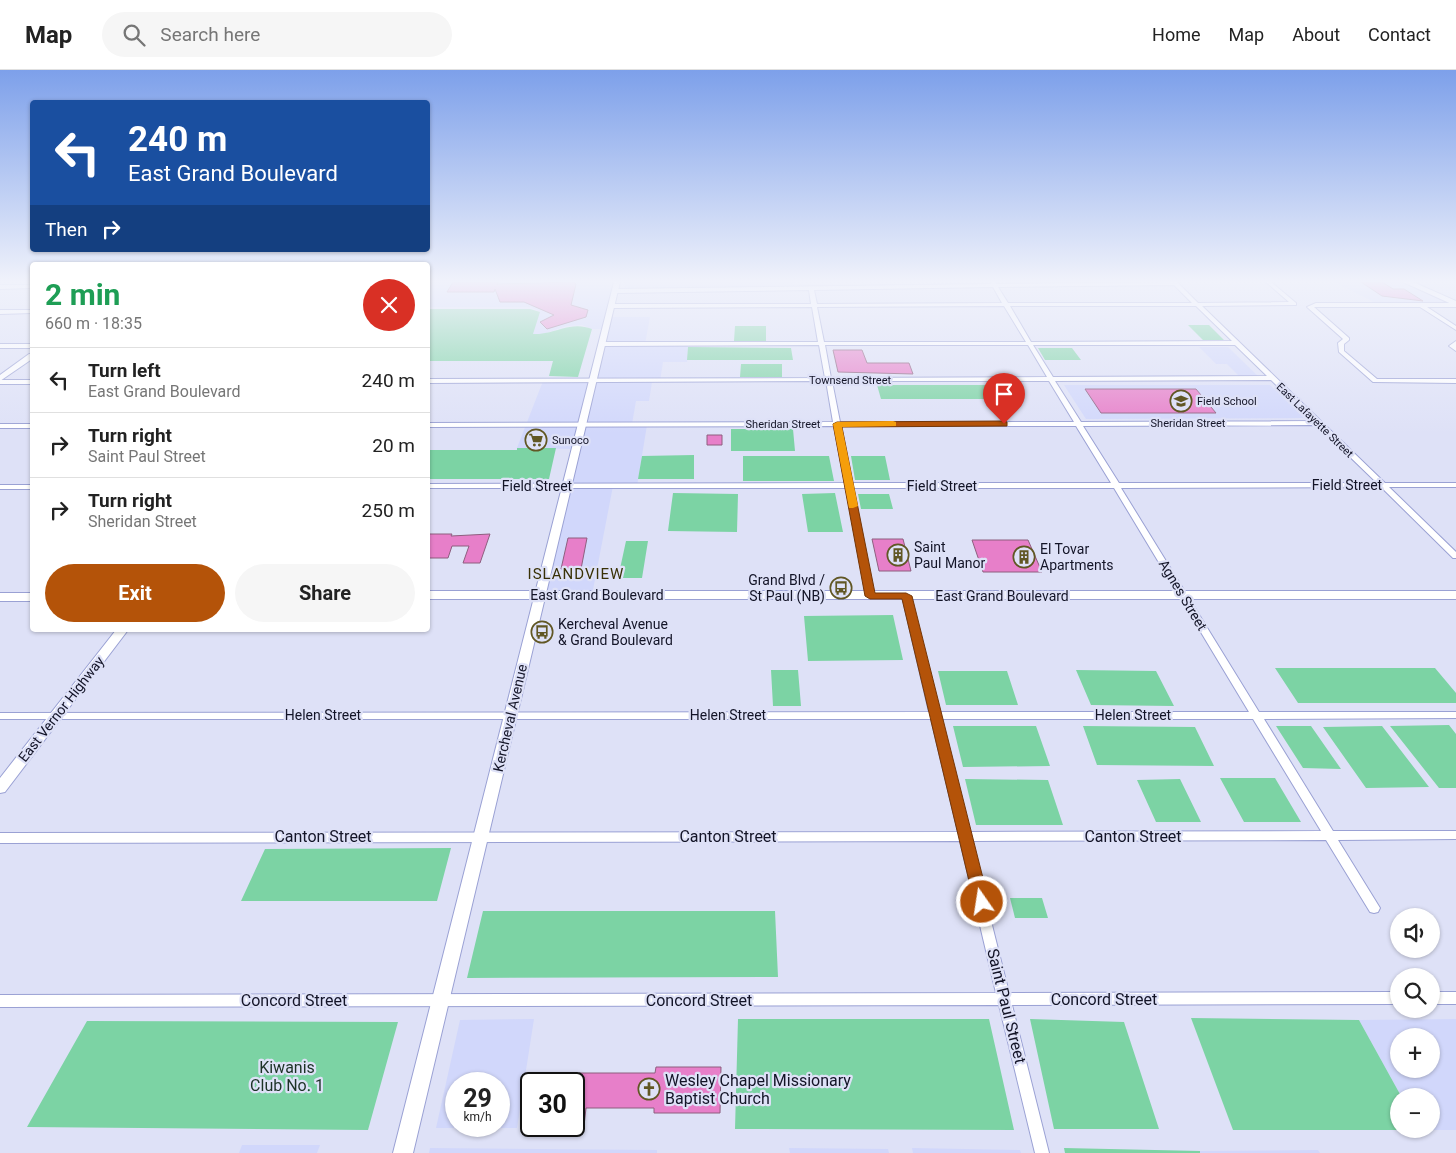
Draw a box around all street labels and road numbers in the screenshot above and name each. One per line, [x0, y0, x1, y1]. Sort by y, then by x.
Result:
street label: Townsend Street [809, 374, 891, 387]
street label: East Lafayette Street [1274, 380, 1356, 461]
street label: Sheridan Street [1151, 417, 1226, 430]
street label: Sheridan Street [746, 418, 821, 431]
street label: Field Street [1312, 477, 1383, 493]
street label: Field Street [502, 478, 573, 494]
street label: Field Street [907, 478, 978, 494]
street label: Agnes Street [1156, 557, 1211, 634]
street label: East Grand Boulevard [530, 587, 664, 603]
street label: East Grand Boulevard [935, 588, 1069, 604]
street label: East Vernor Highway [15, 653, 107, 765]
street label: Kercheval Avenue [490, 663, 530, 773]
street label: Helen Street [285, 707, 362, 723]
street label: Helen Street [690, 707, 767, 723]
street label: Helen Street [1095, 707, 1172, 723]
street label: Canton Street [274, 827, 372, 846]
street label: Canton Street [679, 827, 777, 846]
street label: Canton Street [1084, 827, 1182, 846]
street label: Saint Paul Street [983, 947, 1030, 1066]
street label: Concord Street [1051, 990, 1157, 1009]
street label: Concord Street [241, 991, 347, 1010]
street label: Concord Street [646, 991, 752, 1010]

